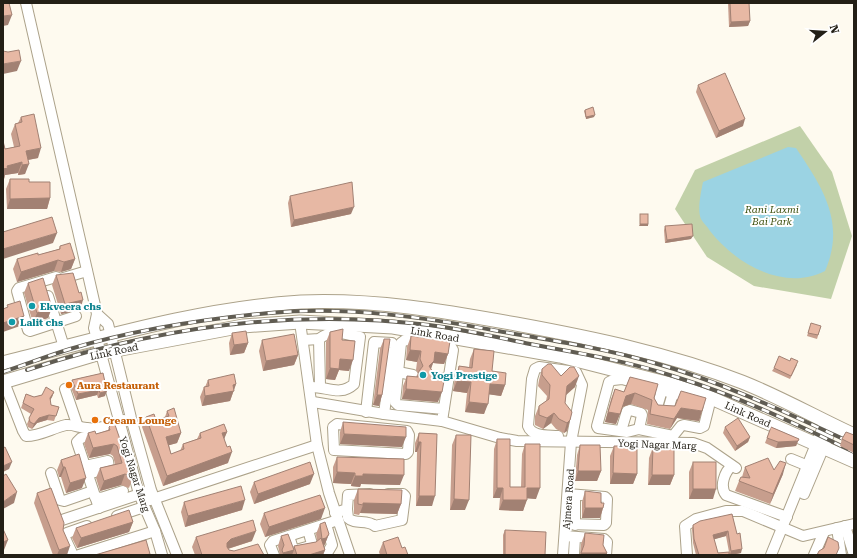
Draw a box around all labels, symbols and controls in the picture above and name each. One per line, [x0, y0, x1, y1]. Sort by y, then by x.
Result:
north arrow [805, 12, 845, 52]
text: N [827, 23, 842, 36]
park label: Rani Laxmi Bai Park [744, 204, 799, 227]
marker: Ekveera chs [27, 301, 37, 311]
place label: Ekveera chs [40, 301, 101, 312]
marker: Lalit chs [7, 317, 17, 327]
place label: Lalit chs [20, 317, 63, 328]
street label: Link Road [410, 325, 461, 344]
street label: Link Road [89, 341, 140, 362]
marker: Yogi Prestige [418, 370, 428, 380]
place label: Yogi Prestige [431, 370, 498, 381]
marker: Aura Restaurant [64, 380, 74, 390]
place label: Aura Restaurant [77, 380, 159, 391]
street label: Link Road [723, 399, 773, 430]
marker: Cream Lounge [90, 415, 100, 425]
place label: Cream Lounge [103, 415, 177, 426]
street label: Yogi Nagar Marg [117, 435, 152, 514]
street label: Yogi Nagar Marg [617, 438, 697, 451]
street label: Ajmera Road [561, 468, 576, 530]

